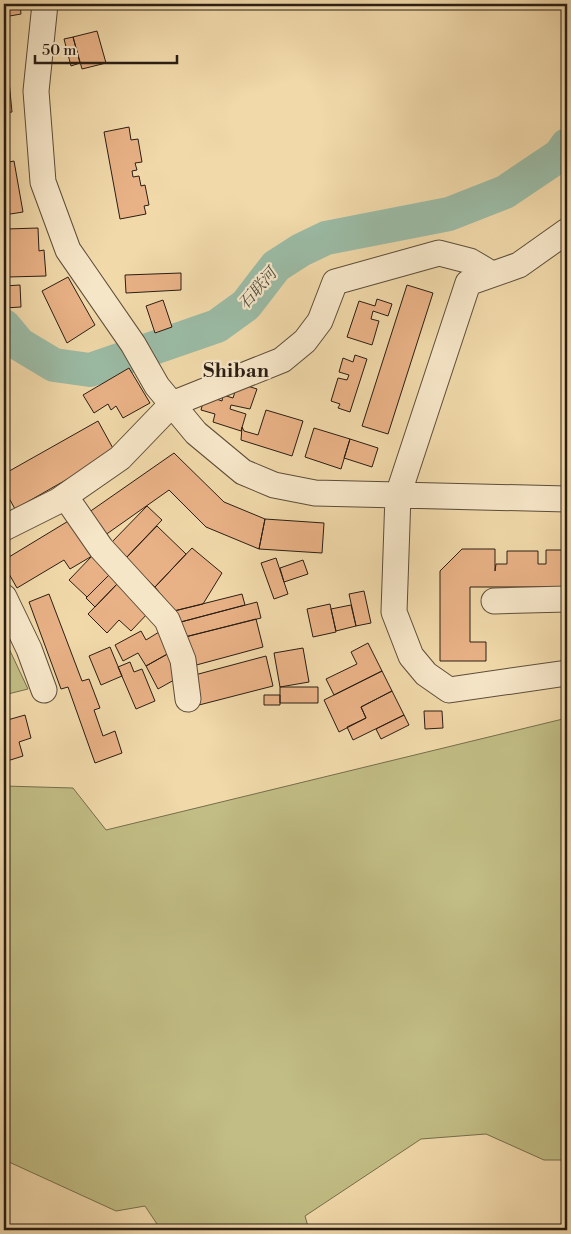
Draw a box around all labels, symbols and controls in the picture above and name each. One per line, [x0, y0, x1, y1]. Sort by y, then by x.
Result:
scale bar [35, 32, 178, 64]
text: 50 m [42, 41, 76, 60]
water label: 石联河 [234, 262, 283, 313]
district label: Shiban [203, 359, 270, 384]

